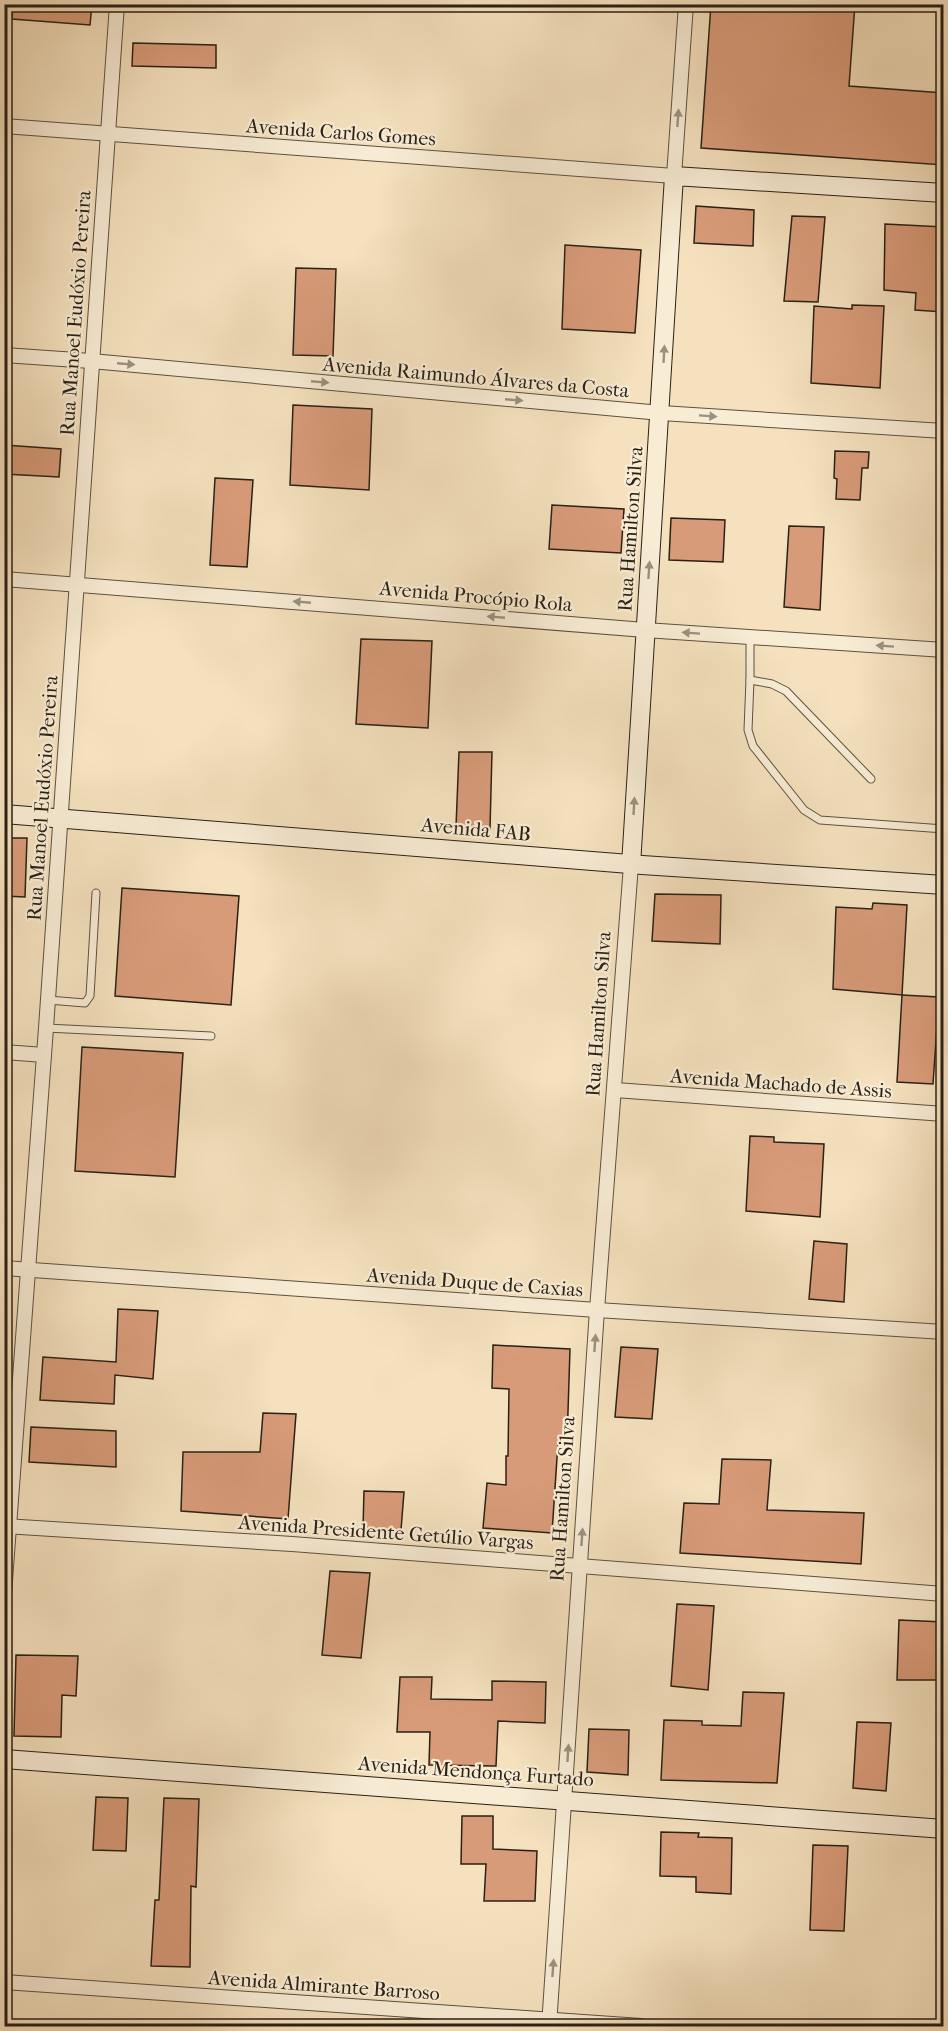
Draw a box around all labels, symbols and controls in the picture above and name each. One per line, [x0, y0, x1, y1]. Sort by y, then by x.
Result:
one-way arrow [674, 109, 683, 128]
street label: Avenida Carlos Gomes [244, 114, 437, 151]
street label: Rua Manoel Eudóxio Pereira [55, 189, 96, 437]
one-way arrow [659, 345, 669, 364]
street label: Avenida Raimundo Álvares da Costa [321, 352, 631, 402]
one-way arrow [116, 359, 135, 369]
one-way arrow [310, 377, 329, 387]
one-way arrow [505, 395, 524, 405]
one-way arrow [699, 412, 718, 421]
street label: Rua Hamilton Silva [613, 445, 648, 612]
one-way arrow [645, 560, 654, 579]
street label: Avenida Procópio Rola [378, 577, 574, 616]
one-way arrow [292, 597, 311, 606]
one-way arrow [487, 613, 506, 622]
one-way arrow [681, 628, 700, 638]
one-way arrow [876, 641, 895, 651]
street label: Rua Manoel Eudóxio Pereira [22, 674, 63, 922]
one-way arrow [630, 797, 639, 816]
street label: Avenida FAB [419, 813, 532, 846]
street label: Rua Hamilton Silva [581, 930, 616, 1097]
street label: Avenida Machado de Assis [668, 1064, 893, 1103]
street label: Avenida Duque de Caxias [365, 1263, 584, 1302]
one-way arrow [590, 1333, 600, 1352]
street label: Rua Hamilton Silva [545, 1415, 580, 1582]
street label: Avenida Presidente Getúlio Vargas [237, 1511, 534, 1554]
one-way arrow [577, 1528, 586, 1547]
one-way arrow [563, 1743, 573, 1762]
street label: Avenida Mendonça Furtado [356, 1752, 595, 1791]
one-way arrow [549, 1959, 558, 1978]
street label: Avenida Almirante Barroso [206, 1966, 441, 2005]

